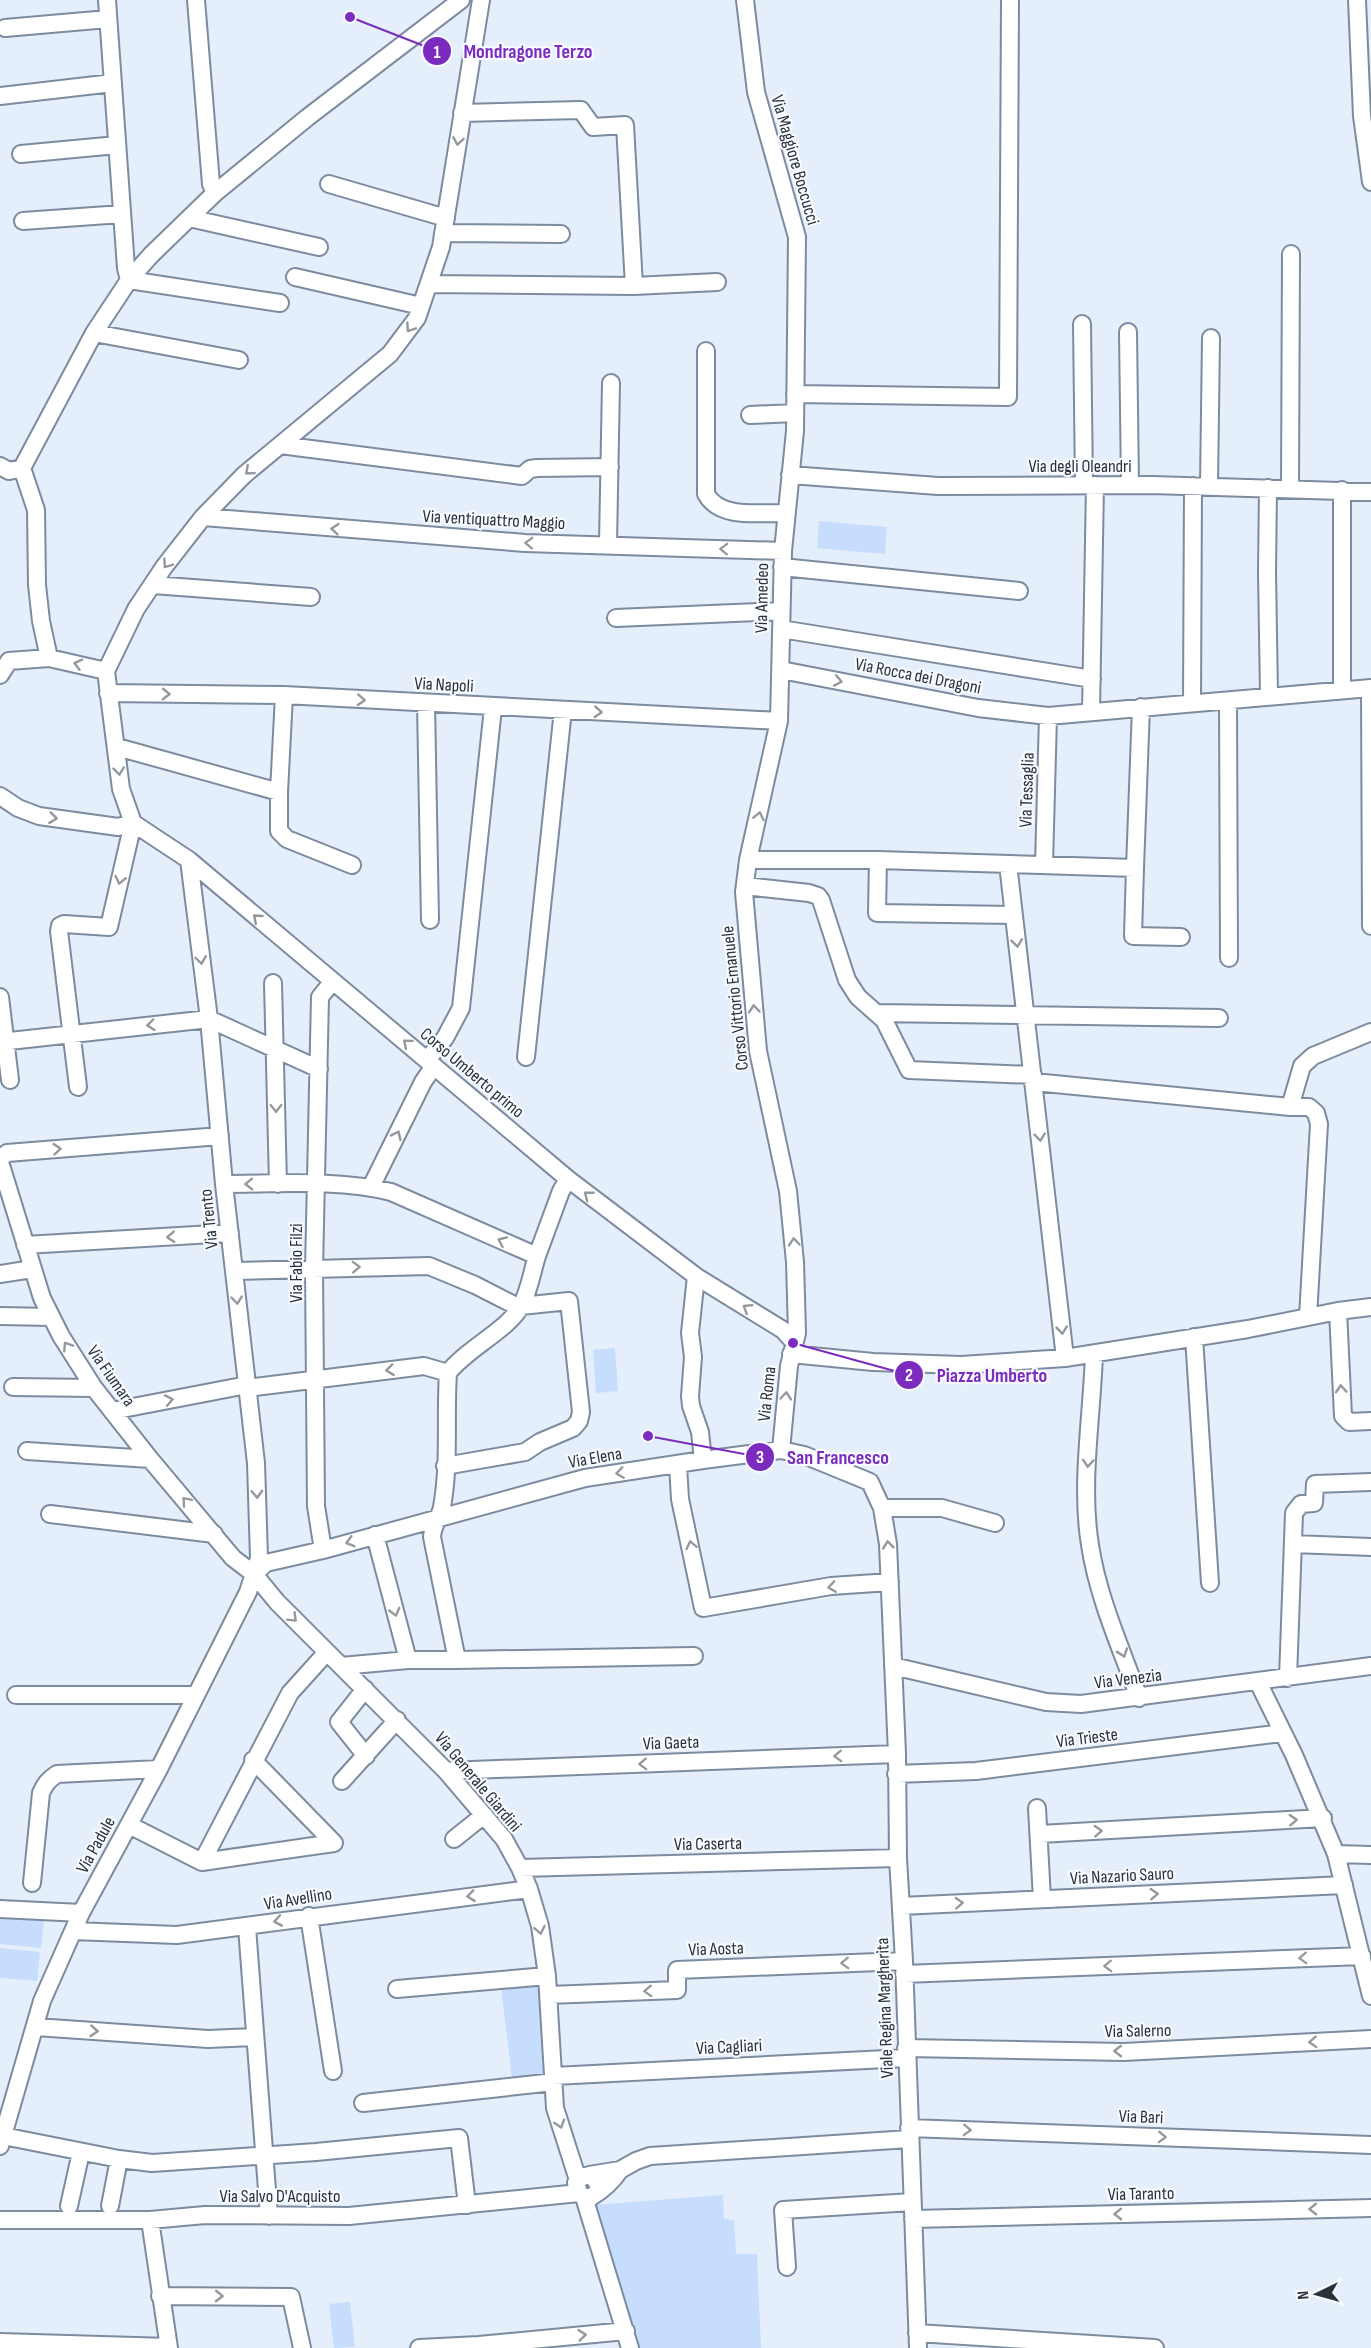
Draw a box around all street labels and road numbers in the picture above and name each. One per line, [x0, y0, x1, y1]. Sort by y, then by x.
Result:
street label: Via Maggiore Boccucci [766, 93, 824, 227]
street label: Via degli Oleandri [1028, 456, 1132, 477]
street label: Via ventiquattro Maggio [422, 506, 566, 534]
street label: Via Amedeo [751, 563, 773, 633]
street label: Via Rocca dei Dragoni [853, 653, 983, 699]
street label: Via Napoli [414, 673, 474, 697]
street label: Via Tessaglia [1015, 752, 1039, 828]
street label: Corso Vittorio Emanuele [717, 925, 753, 1071]
street label: Corso Umberto primo [416, 1024, 528, 1122]
street label: Via Trento [195, 1188, 223, 1250]
street label: Via Fabio Filzi [286, 1223, 307, 1303]
street label: Via Fiumara [82, 1342, 140, 1411]
street label: Via Roma [754, 1365, 780, 1423]
street label: Via Elena [567, 1443, 623, 1473]
street label: Via Venezia [1093, 1664, 1163, 1694]
street label: Via Trieste [1055, 1724, 1119, 1752]
street label: Via Generale Giardini [430, 1728, 526, 1836]
street label: Via Gaeta [642, 1732, 700, 1754]
street label: Via Padule [72, 1813, 120, 1877]
street label: Via Caserta [674, 1833, 742, 1855]
street label: Via Nazario Sauro [1069, 1863, 1175, 1889]
street label: Via Avellino [263, 1883, 333, 1915]
street label: Viale Regina Margherita [872, 1937, 898, 2079]
street label: Via Aosta [688, 1938, 744, 1960]
street label: Via Salerno [1104, 2020, 1172, 2042]
street label: Via Cagliari [695, 2035, 763, 2059]
street label: Via Bari [1118, 2106, 1164, 2128]
street label: Via Taranto [1107, 2183, 1175, 2205]
street label: Via Salvo D'Acquisto [220, 2186, 340, 2207]

